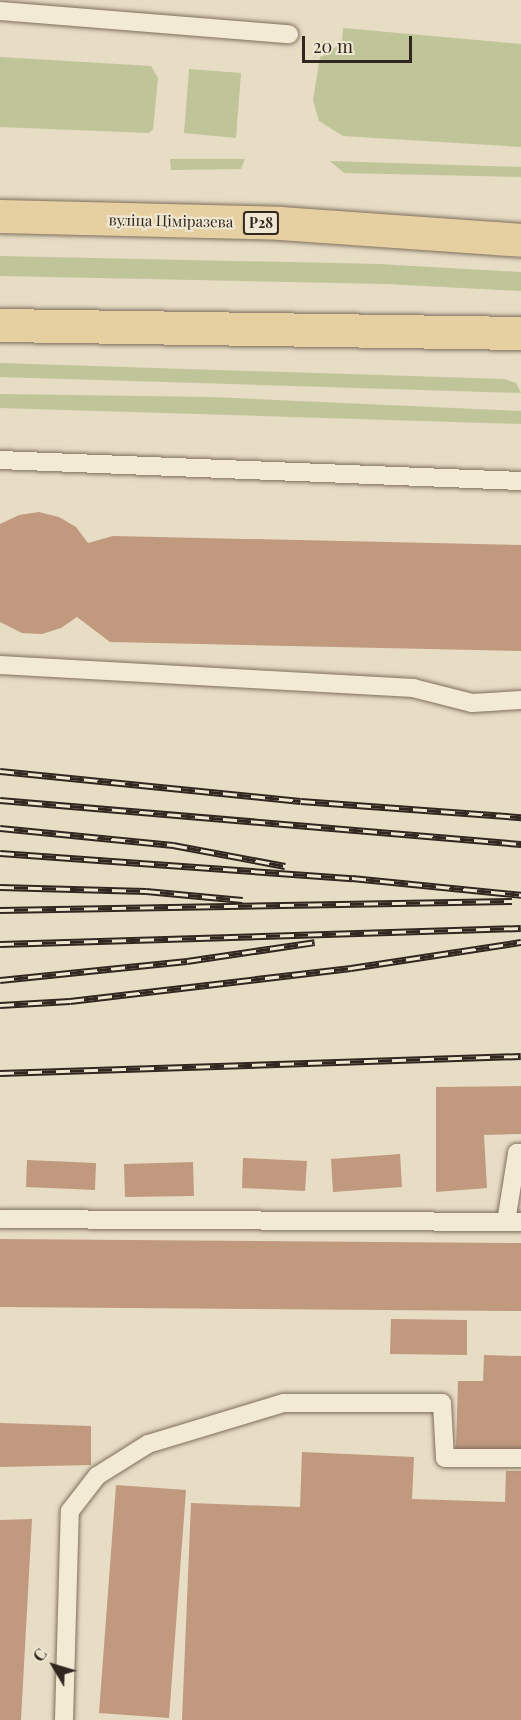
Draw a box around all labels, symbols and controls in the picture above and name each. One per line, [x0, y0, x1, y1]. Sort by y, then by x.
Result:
scale bar [305, 24, 414, 62]
text: 20 m [313, 34, 353, 58]
street label: вуліца Ціміразева [109, 211, 233, 231]
road number: Р28 [242, 212, 280, 234]
north arrow [24, 1636, 84, 1696]
text: С [28, 1644, 51, 1666]

